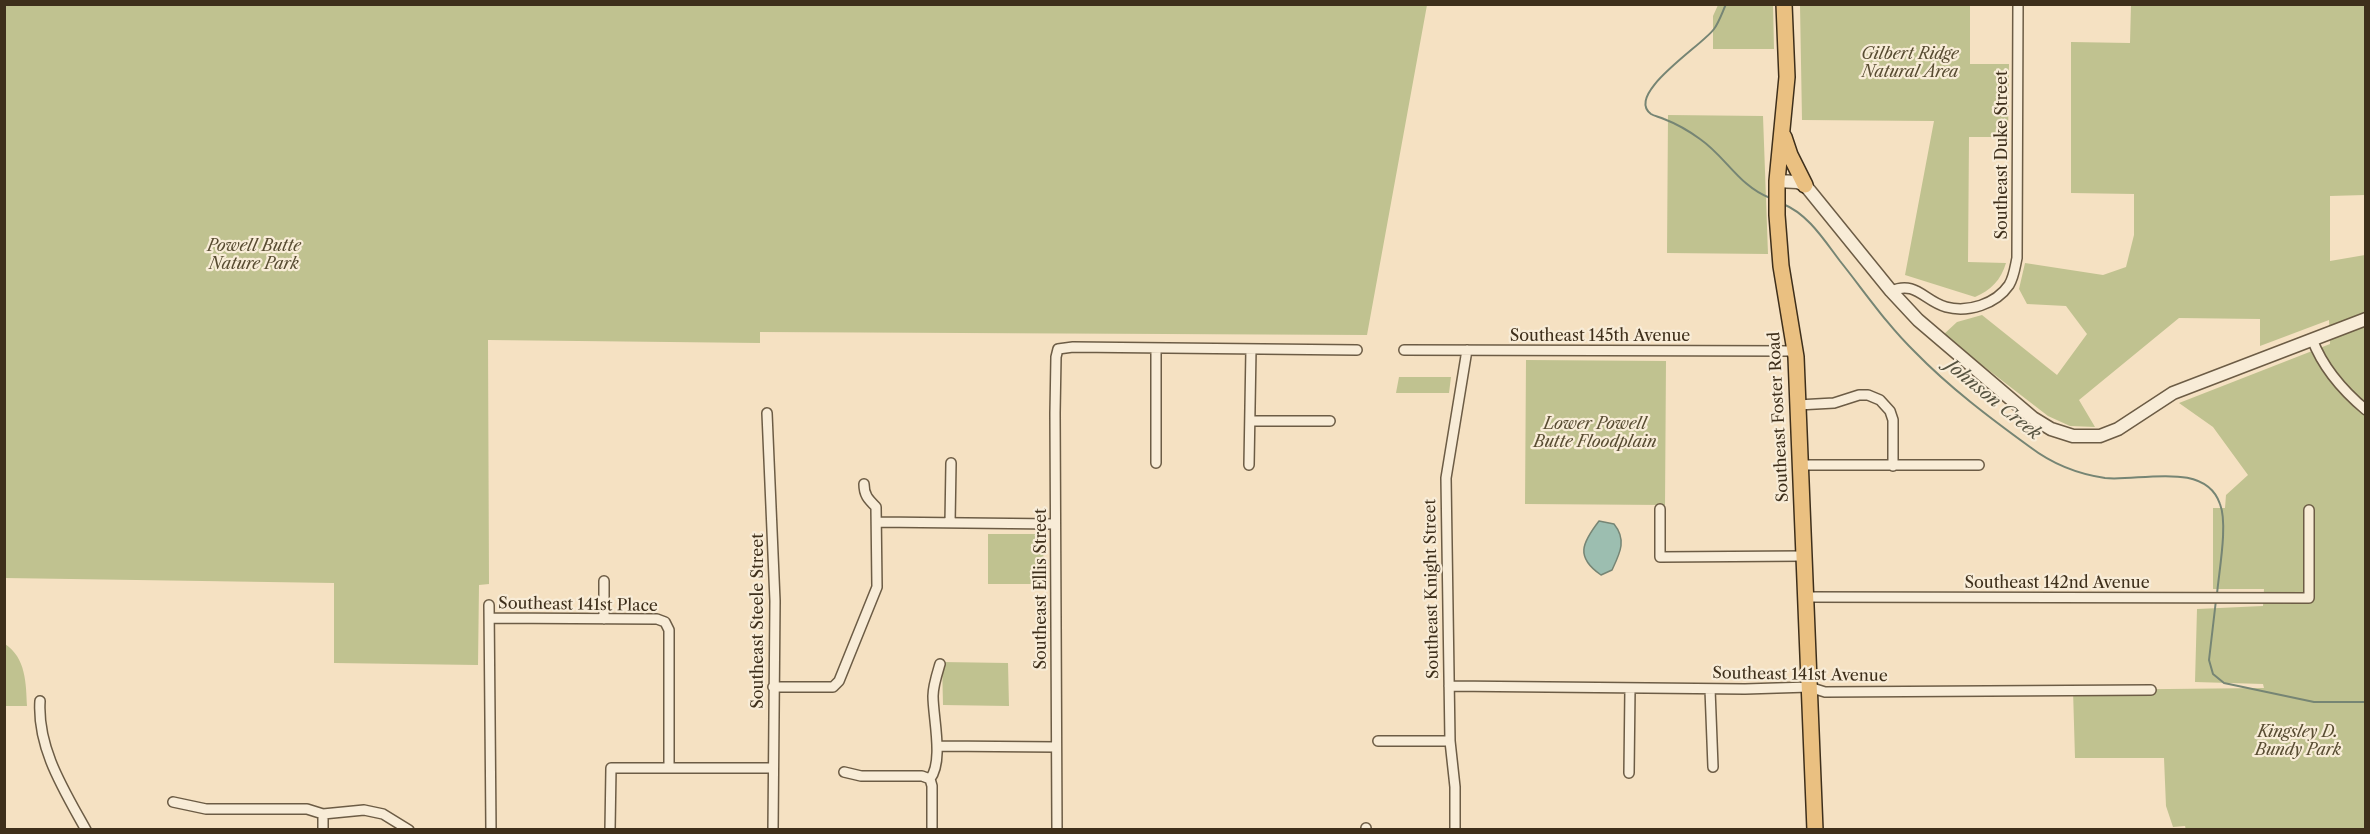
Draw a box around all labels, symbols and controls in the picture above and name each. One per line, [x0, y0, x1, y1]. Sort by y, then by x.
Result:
park label: Gilbert Ridge Natural Area [1861, 44, 1959, 82]
street label: Southeast Duke Street [1992, 70, 2012, 240]
park label: Powell Butte Nature Park [207, 236, 301, 274]
street label: Southeast 145th Avenue [1510, 326, 1690, 346]
street label: Southeast Foster Road [1765, 331, 1793, 503]
water label: Johnson Creek [1941, 355, 2045, 445]
park label: Lower Powell Butte Floodplain [1533, 414, 1657, 452]
street label: Southeast Knight Street [1421, 499, 1443, 679]
street label: Southeast Ellis Street [1031, 508, 1051, 670]
street label: Southeast Steele Street [748, 533, 768, 709]
street label: Southeast 142nd Avenue [1964, 573, 2150, 593]
street label: Southeast 141st Place [498, 594, 658, 616]
street label: Southeast 141st Avenue [1712, 664, 1888, 686]
park label: Kingsley D. Bundy Park [2255, 722, 2341, 760]

